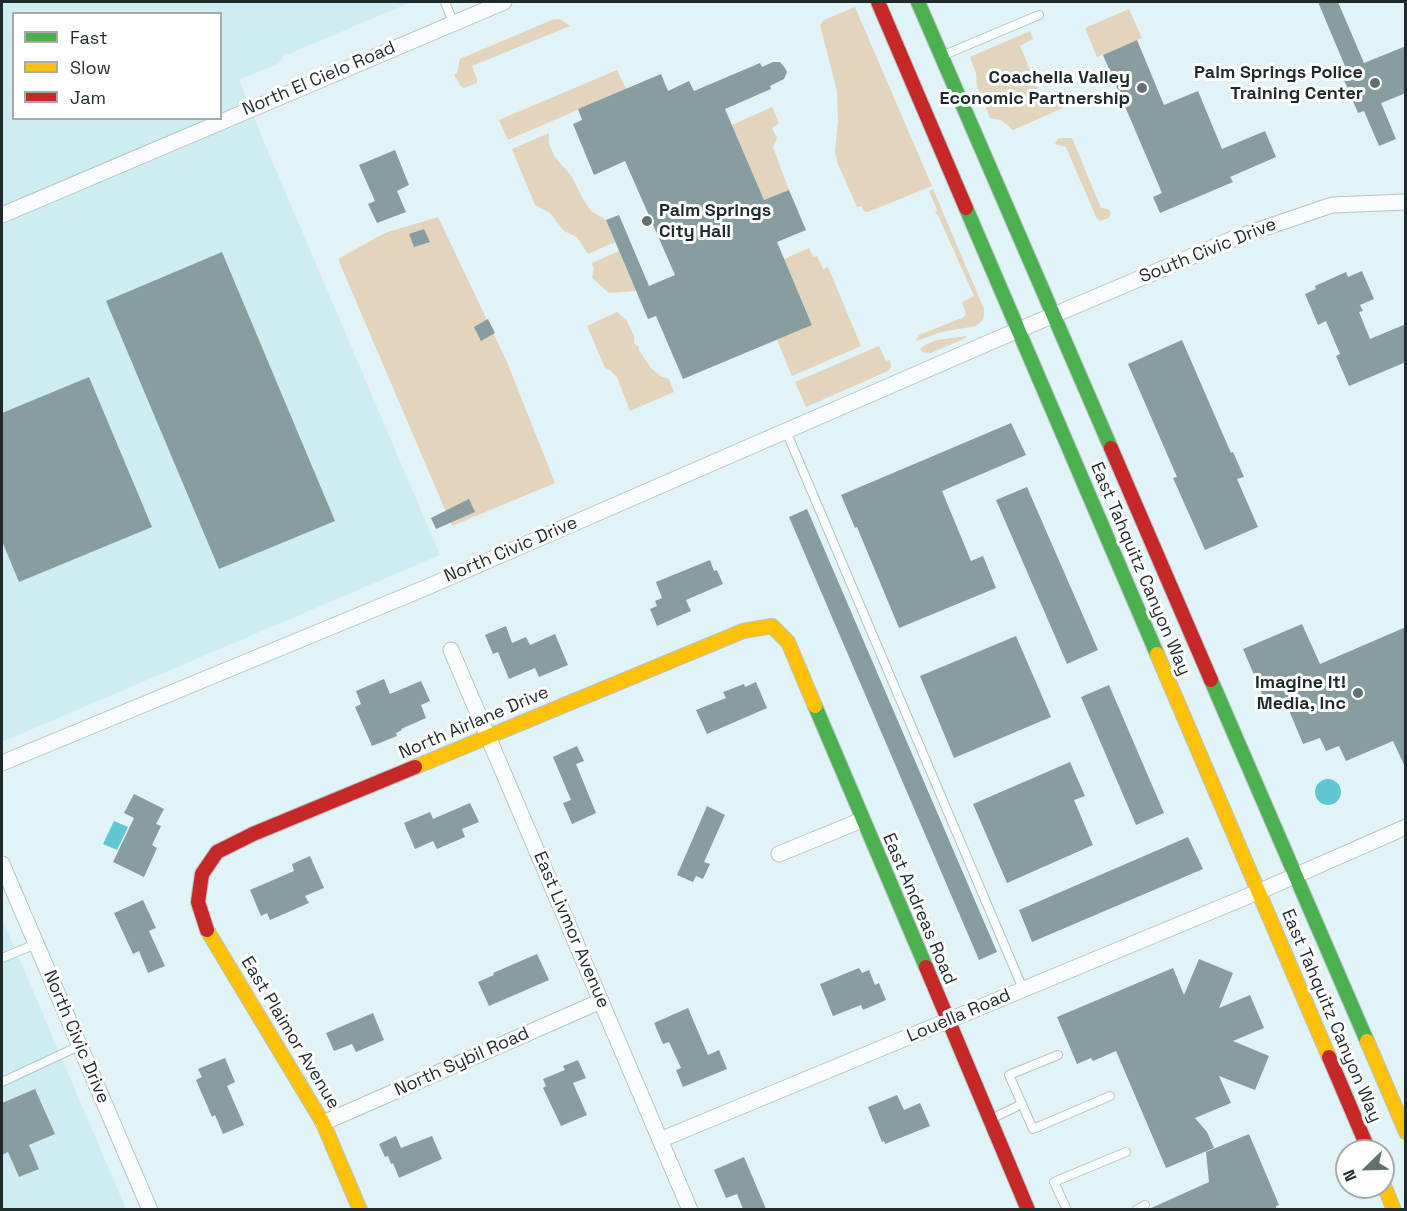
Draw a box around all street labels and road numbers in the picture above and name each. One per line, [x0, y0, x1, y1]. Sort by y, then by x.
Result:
street label: North El Cielo Road [239, 37, 399, 121]
street label: South Civic Drive [1136, 214, 1280, 288]
street label: East Tahquitz Canyon Way [1085, 459, 1195, 679]
street label: North Civic Drive [441, 512, 581, 588]
street label: North Airlane Drive [396, 682, 552, 764]
street label: East Andreas Road [877, 830, 961, 988]
street label: East Livmor Avenue [528, 848, 614, 1012]
street label: East Tahquitz Canyon Way [1276, 906, 1386, 1126]
street label: East Plaimor Avenue [236, 953, 344, 1113]
street label: North Civic Drive [38, 967, 114, 1107]
street label: Louella Road [904, 984, 1014, 1048]
street label: North Sybil Road [391, 1023, 533, 1101]

